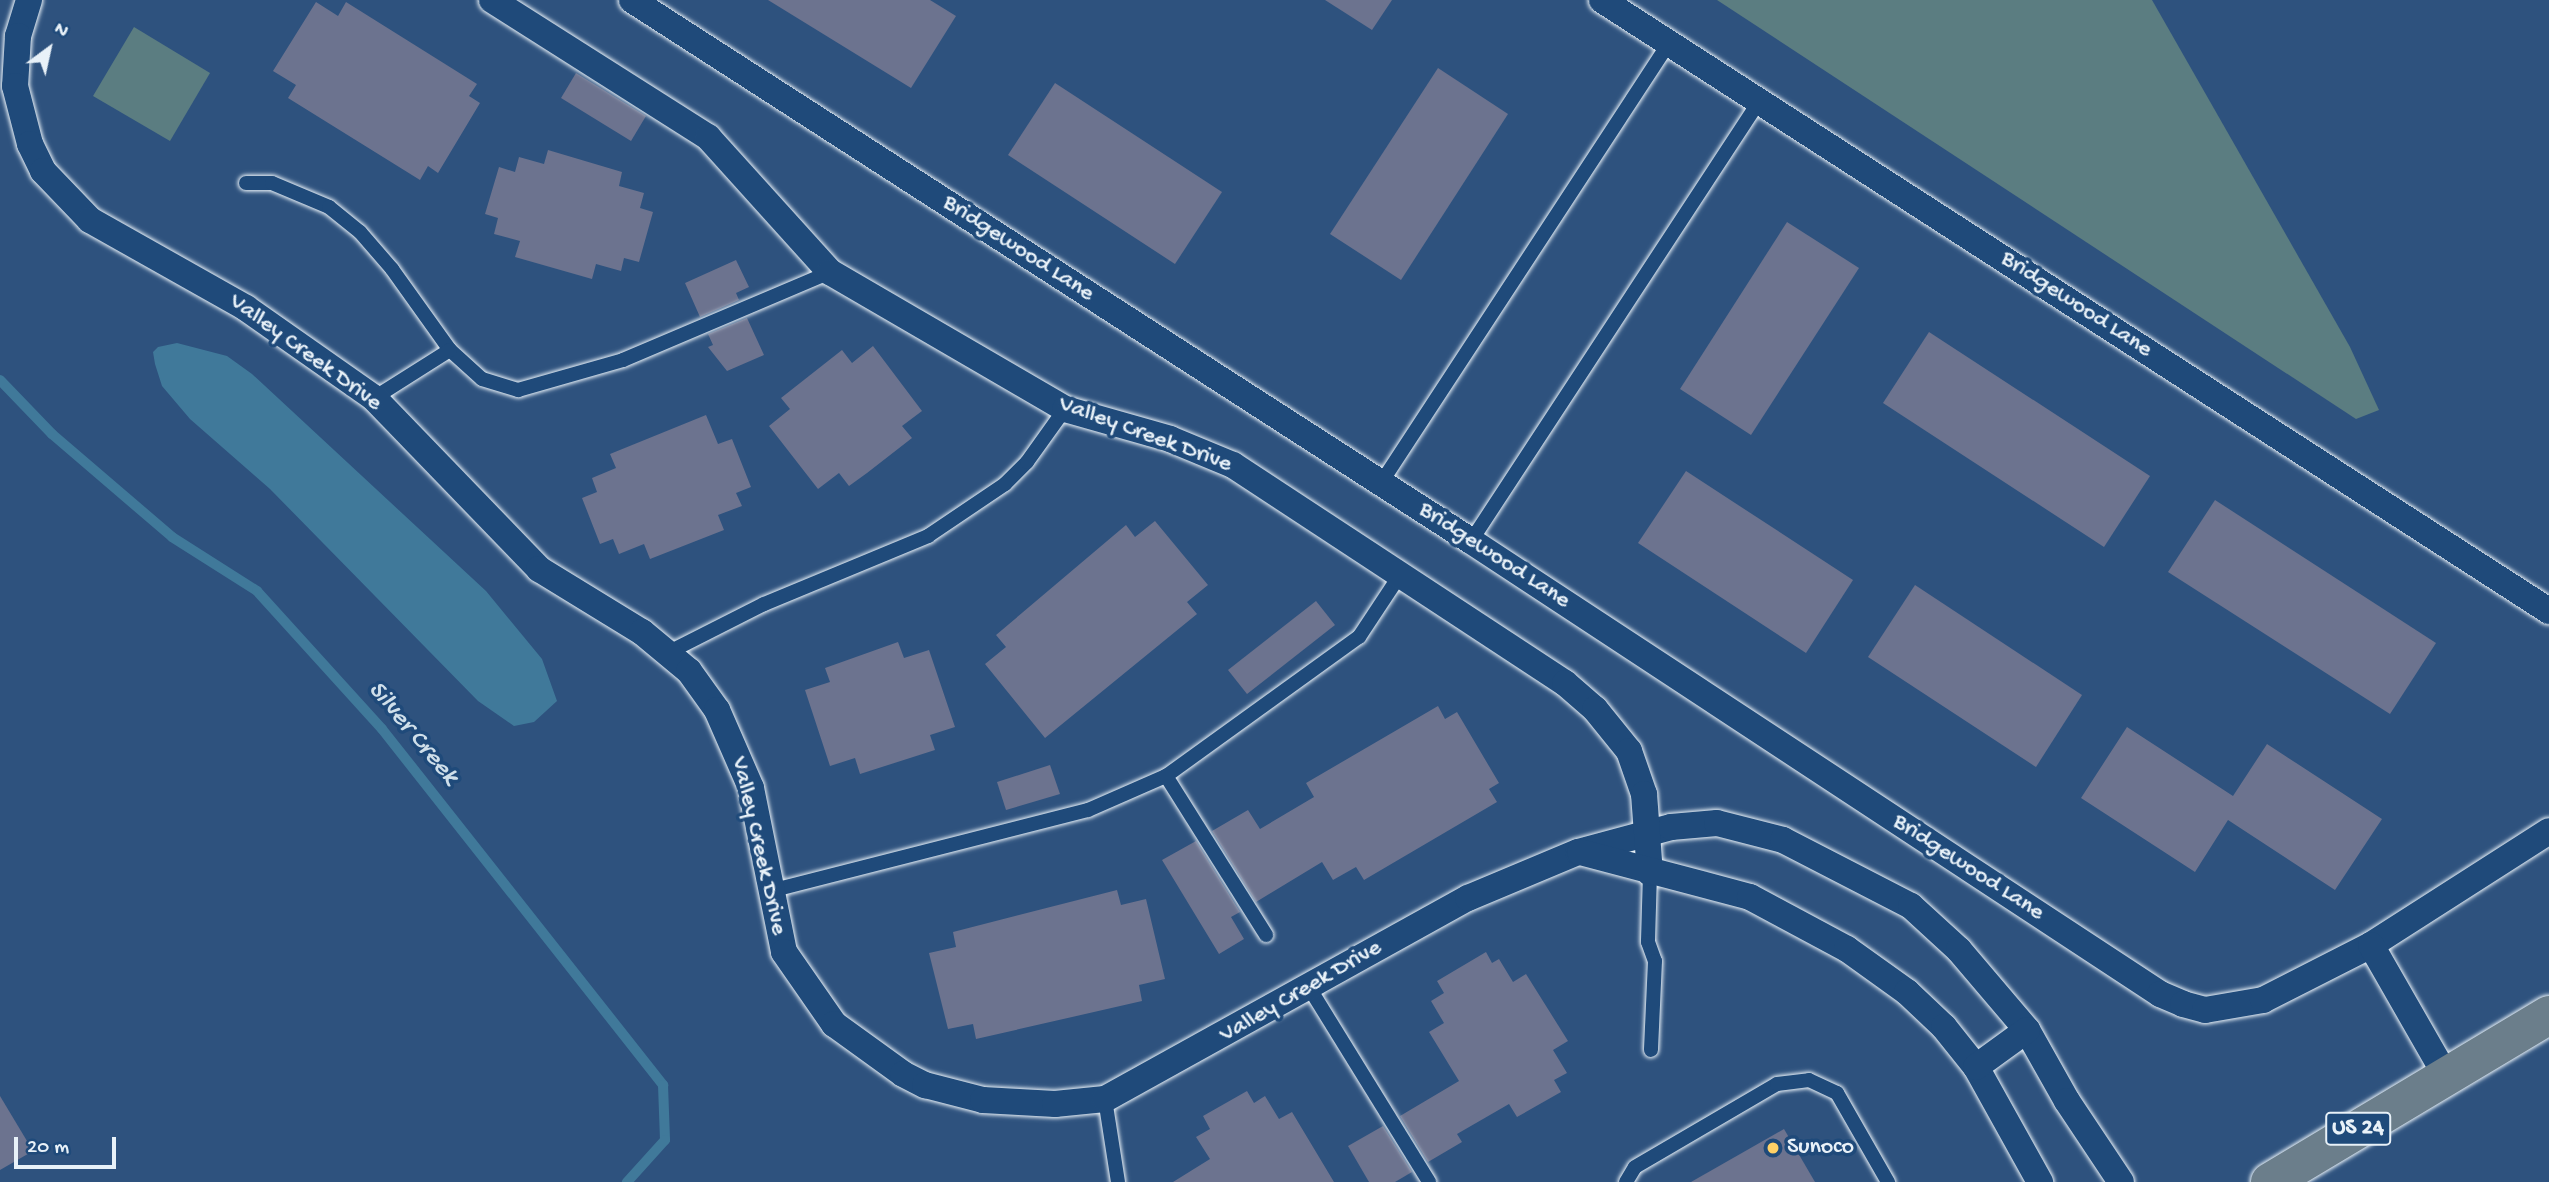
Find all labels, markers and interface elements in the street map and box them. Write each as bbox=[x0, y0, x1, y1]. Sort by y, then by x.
north arrow bbox=[14, 14, 84, 84]
text: N bbox=[49, 18, 72, 44]
street label: Bridgewood Lane bbox=[937, 189, 1099, 309]
street label: Bridgewood Lane bbox=[1995, 245, 2157, 365]
street label: Valley Creek Drive bbox=[223, 288, 387, 418]
street label: Valley Creek Drive bbox=[1055, 390, 1235, 480]
street label: Bridgewood Lane bbox=[1413, 496, 1575, 616]
water label: Silver Creek bbox=[360, 676, 464, 792]
street label: Valley Creek Drive bbox=[723, 754, 793, 938]
street label: Bridgewood Lane bbox=[1887, 808, 2049, 928]
street label: Valley Creek Drive bbox=[1215, 934, 1387, 1050]
road number: US 24 bbox=[2325, 1110, 2391, 1148]
scale bar bbox=[18, 1122, 119, 1166]
place label: Sunoco bbox=[1787, 1134, 1854, 1162]
text: 20 m bbox=[27, 1136, 69, 1161]
marker: Sunoco bbox=[1765, 1140, 1781, 1156]

